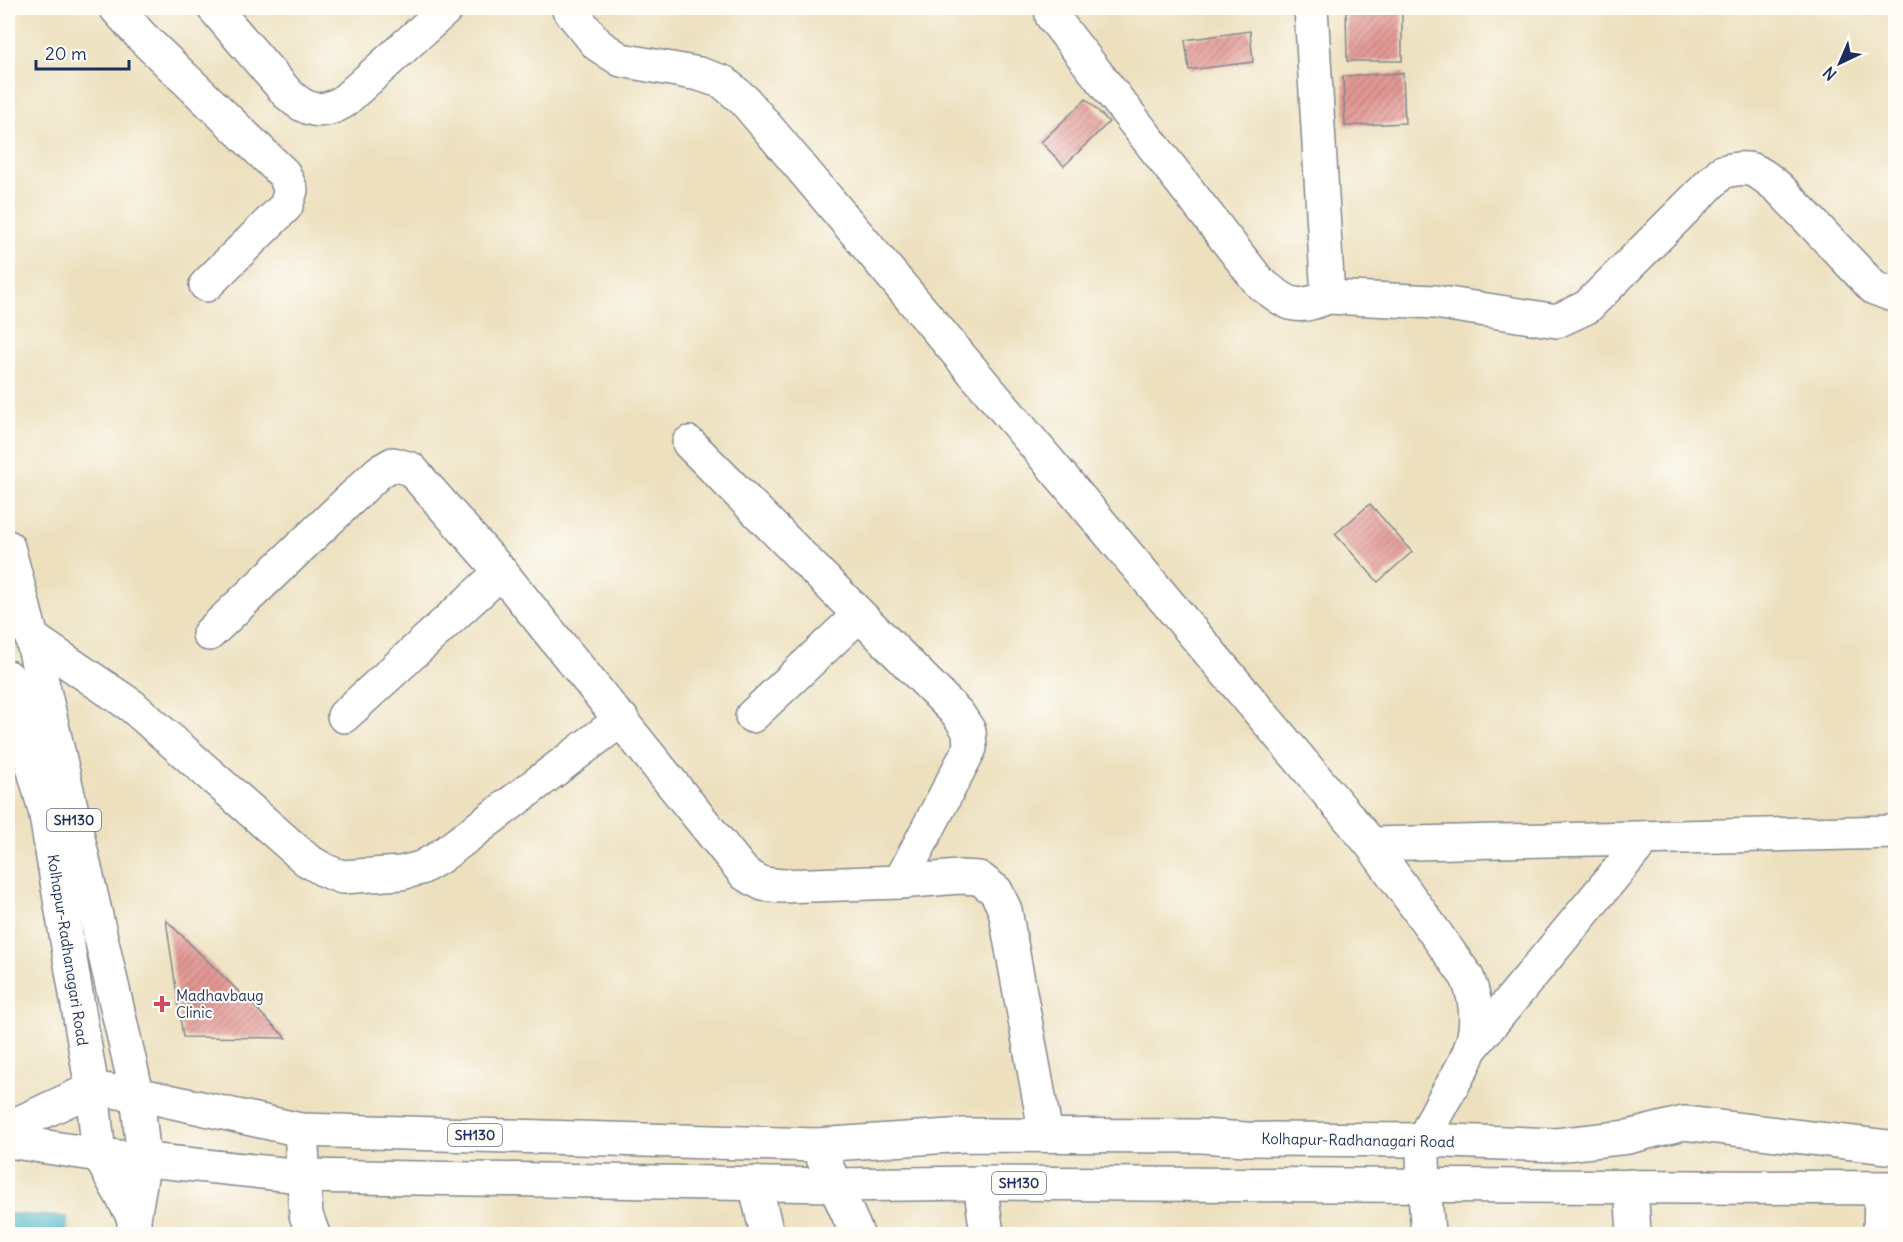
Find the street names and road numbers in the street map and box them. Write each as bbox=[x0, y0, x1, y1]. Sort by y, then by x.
road number: SH130 bbox=[47, 809, 101, 831]
street label: Kolhapur-Radhanagari Road bbox=[43, 853, 93, 1047]
road number: SH130 bbox=[448, 1124, 502, 1146]
street label: Kolhapur-Radhanagari Road bbox=[1261, 1129, 1455, 1151]
road number: SH130 bbox=[992, 1172, 1046, 1194]

